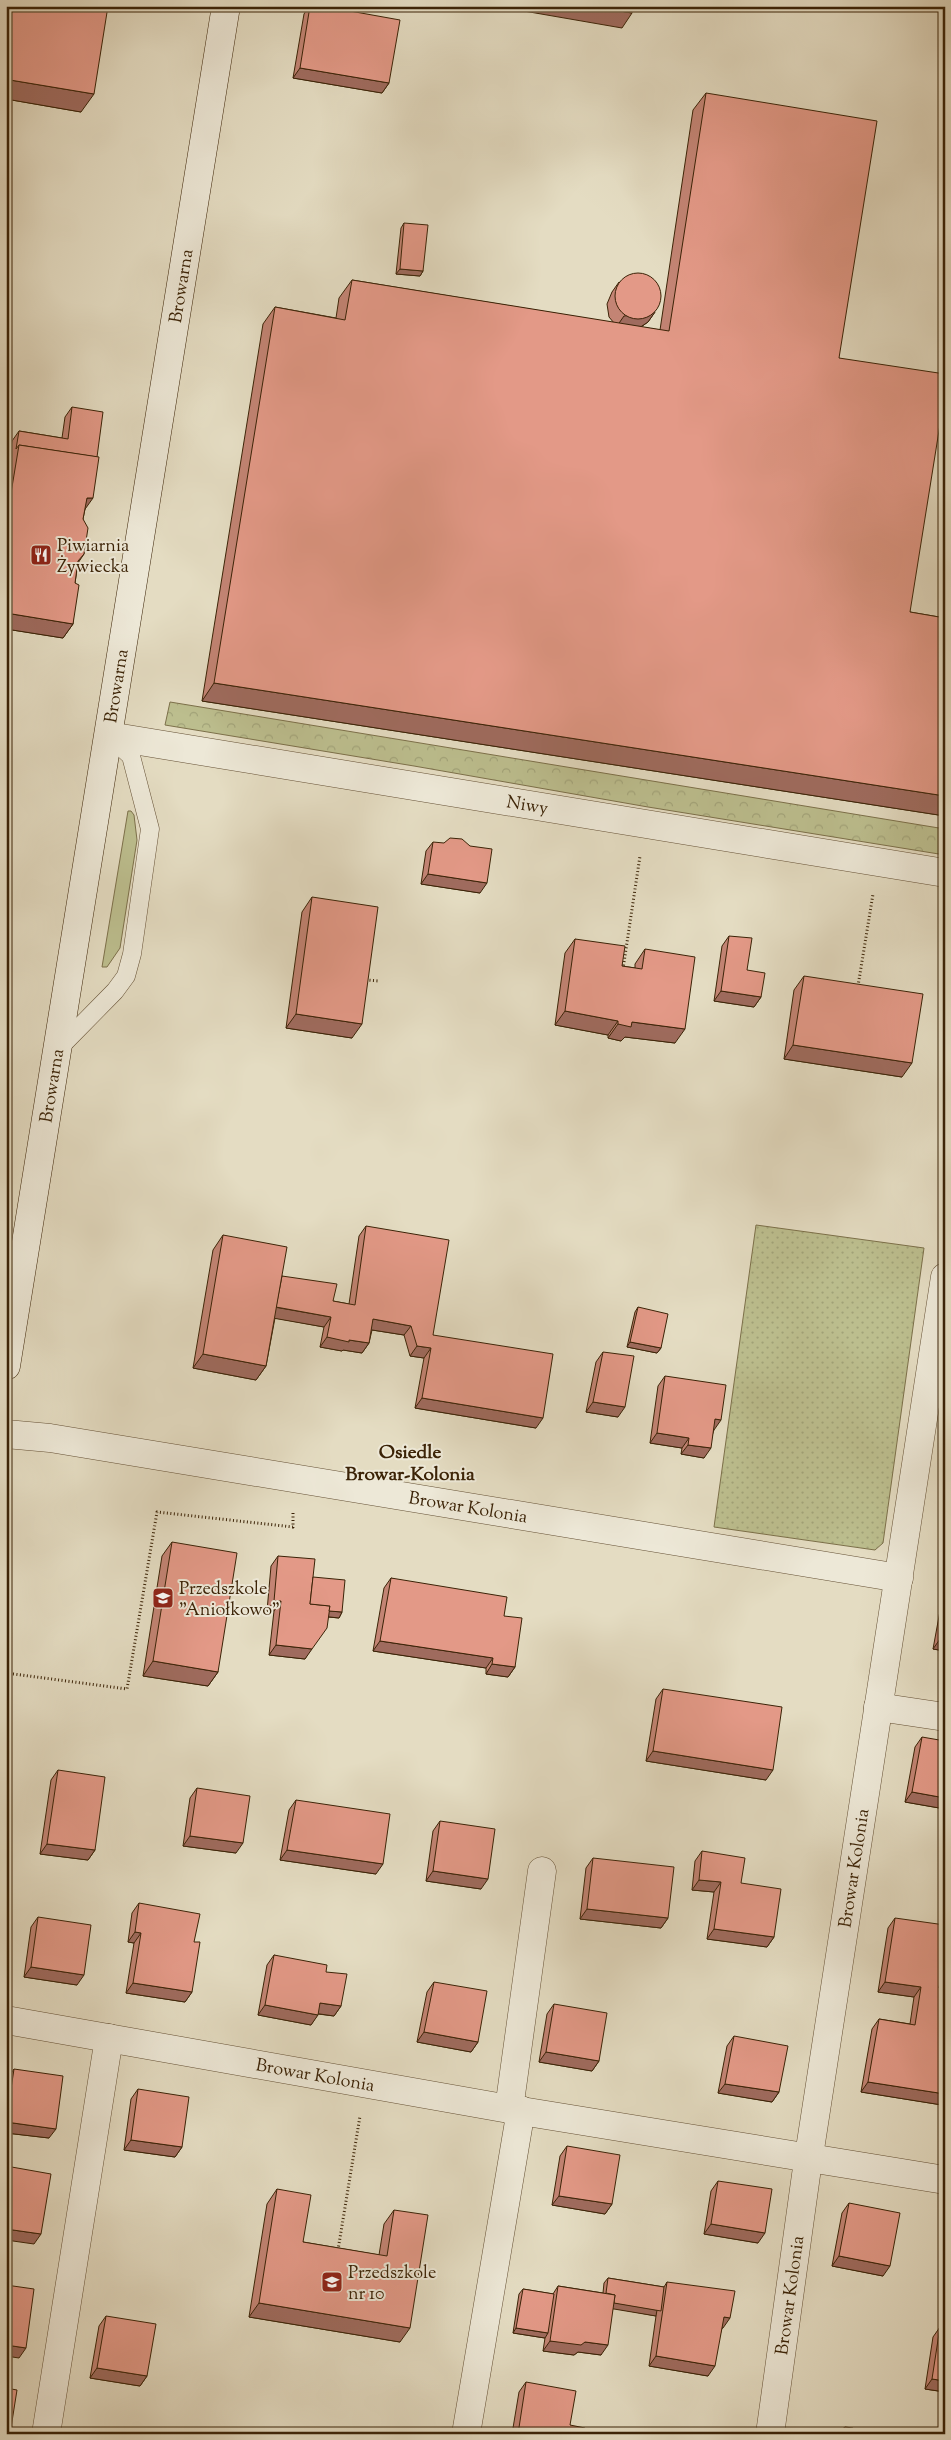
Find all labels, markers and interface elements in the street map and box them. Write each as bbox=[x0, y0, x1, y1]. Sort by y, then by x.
street label: Browarna bbox=[164, 247, 201, 325]
place label: Piwiarnia Żywiecka bbox=[57, 534, 129, 581]
restaurant icon: Piwiarnia Żywiecka bbox=[29, 543, 53, 567]
street label: Browarna bbox=[99, 647, 137, 725]
street label: Niwy bbox=[504, 790, 550, 823]
street label: Browarna bbox=[35, 1047, 72, 1125]
district label: Osiedle Browar-Kolonia bbox=[345, 1440, 475, 1489]
street label: Browar Kolonia bbox=[406, 1486, 529, 1532]
place label: Przedszkole "Aniołkowo" bbox=[179, 1577, 280, 1624]
school or university icon: Przedszkole "Aniołkowo" bbox=[151, 1586, 175, 1610]
street label: Browar Kolonia bbox=[833, 1807, 878, 1930]
street label: Browar Kolonia bbox=[253, 2053, 376, 2100]
street label: Browar Kolonia bbox=[770, 2234, 812, 2357]
place label: Przedszkole nr 10 bbox=[348, 2261, 436, 2308]
school or university icon: Przedszkole nr 10 bbox=[320, 2270, 344, 2294]

